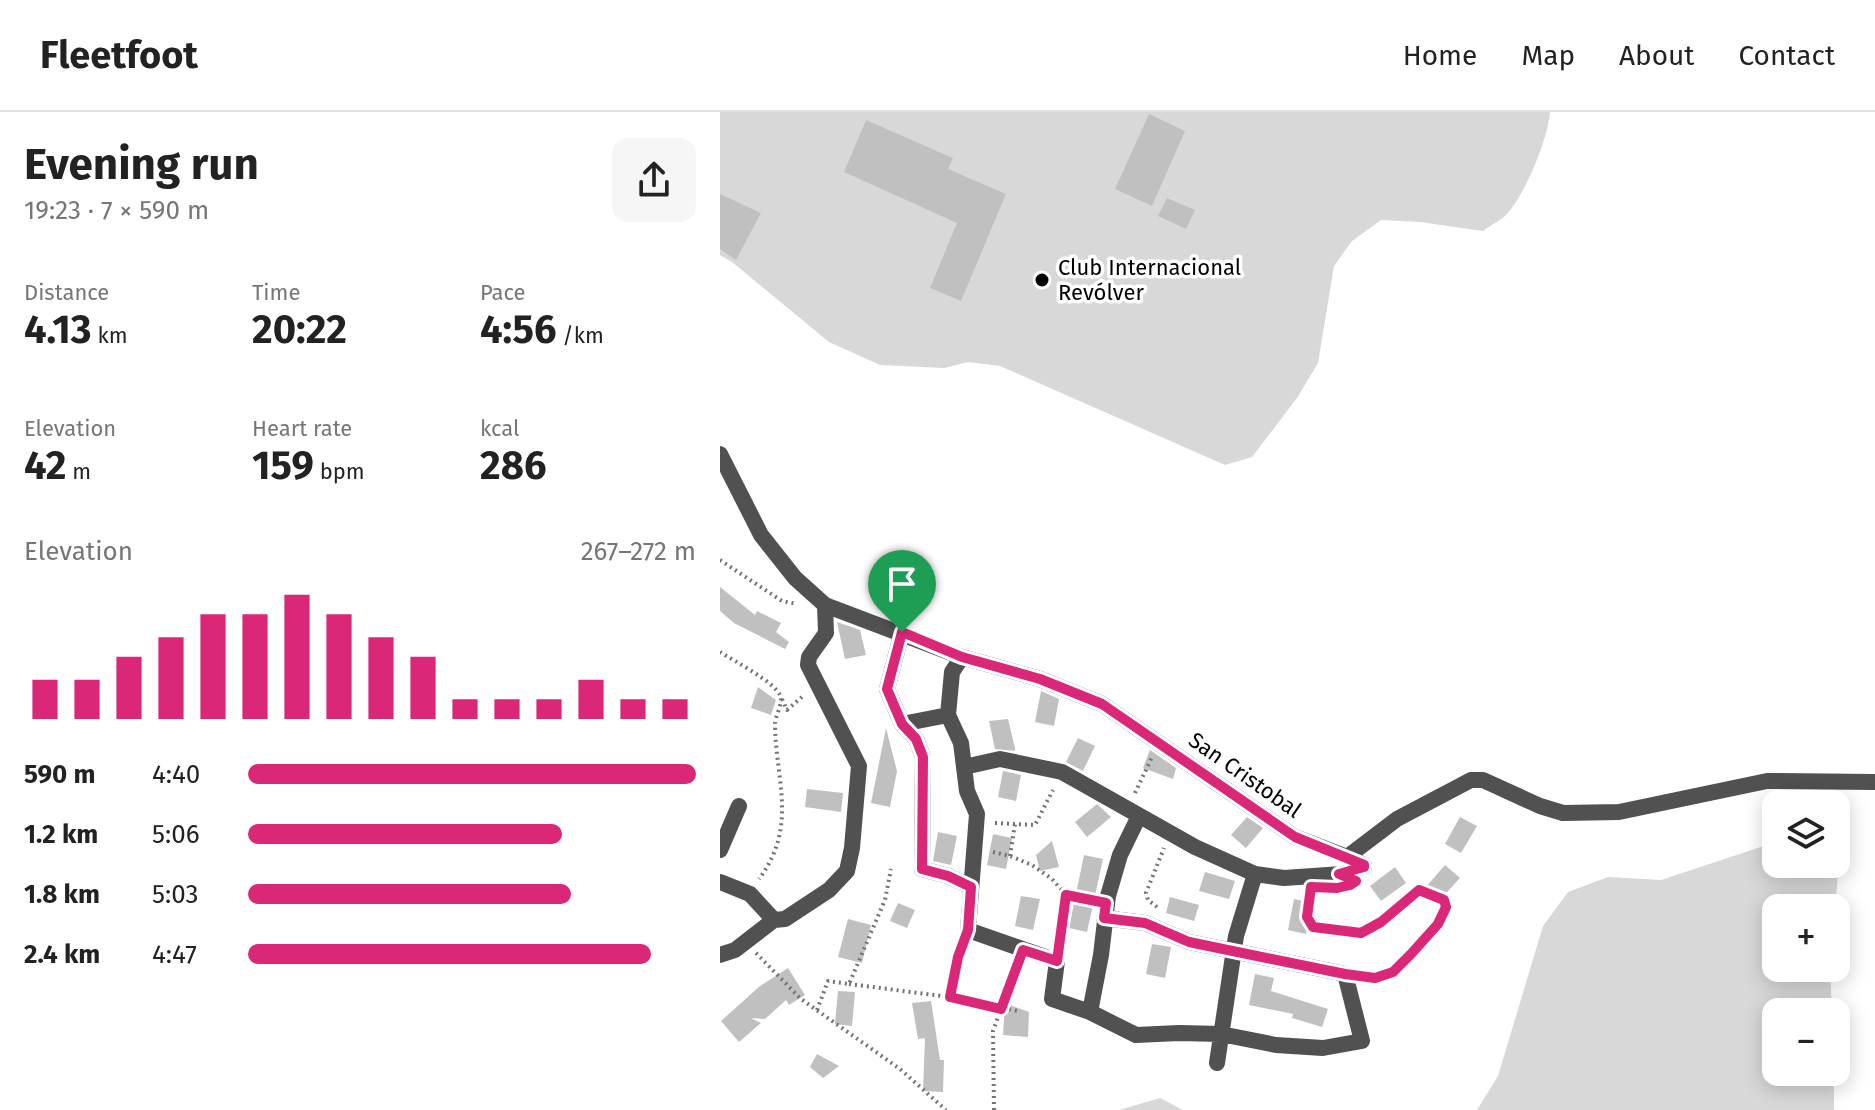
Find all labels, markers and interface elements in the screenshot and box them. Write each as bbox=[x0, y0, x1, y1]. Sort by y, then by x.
text: Fleetfoot bbox=[40, 32, 198, 78]
text: Home bbox=[1403, 39, 1477, 72]
text: Map bbox=[1521, 39, 1575, 72]
text: About bbox=[1619, 39, 1694, 72]
text: Contact bbox=[1738, 39, 1835, 72]
text: Evening run bbox=[24, 138, 259, 191]
button: share bbox=[612, 138, 696, 222]
text: 19:23 · 7 × 590 m bbox=[24, 195, 209, 226]
place label: Club Internacional Revólver bbox=[1058, 254, 1241, 306]
marker: Club Internacional Revólver bbox=[1033, 271, 1051, 289]
text: Distance bbox=[24, 279, 109, 306]
text: Time bbox=[252, 279, 300, 306]
text: Pace bbox=[480, 279, 526, 306]
text: 4.13 bbox=[24, 306, 92, 354]
text: 20:22 bbox=[252, 306, 347, 354]
text: 4:56 bbox=[480, 306, 557, 354]
text: km bbox=[92, 322, 128, 349]
text: /km bbox=[557, 322, 604, 349]
text: Elevation bbox=[24, 415, 116, 442]
text: Heart rate bbox=[252, 415, 352, 442]
text: kcal bbox=[480, 415, 520, 442]
text: 42 bbox=[24, 442, 66, 490]
text: 159 bbox=[252, 442, 314, 490]
text: 286 bbox=[480, 442, 546, 490]
text: m bbox=[66, 458, 91, 485]
text: bpm bbox=[314, 458, 365, 485]
text: Elevation bbox=[24, 536, 133, 567]
text: 267–272 m bbox=[581, 536, 696, 567]
pin bbox=[868, 550, 936, 632]
icon: arrive bbox=[880, 562, 924, 606]
street label: San Cristobal bbox=[1184, 726, 1306, 824]
text: 590 m bbox=[24, 759, 95, 790]
text: 4:40 bbox=[152, 759, 200, 790]
map controls bbox=[1762, 790, 1850, 1086]
button: layers bbox=[1762, 790, 1850, 878]
text: 1.2 km bbox=[24, 819, 98, 850]
text: 5:06 bbox=[152, 819, 200, 850]
text: 1.8 km bbox=[24, 879, 100, 910]
text: 5:03 bbox=[152, 879, 199, 910]
button: + bbox=[1762, 894, 1850, 982]
text: 2.4 km bbox=[24, 939, 100, 970]
text: 4:47 bbox=[152, 939, 197, 970]
button: − bbox=[1762, 998, 1850, 1086]

